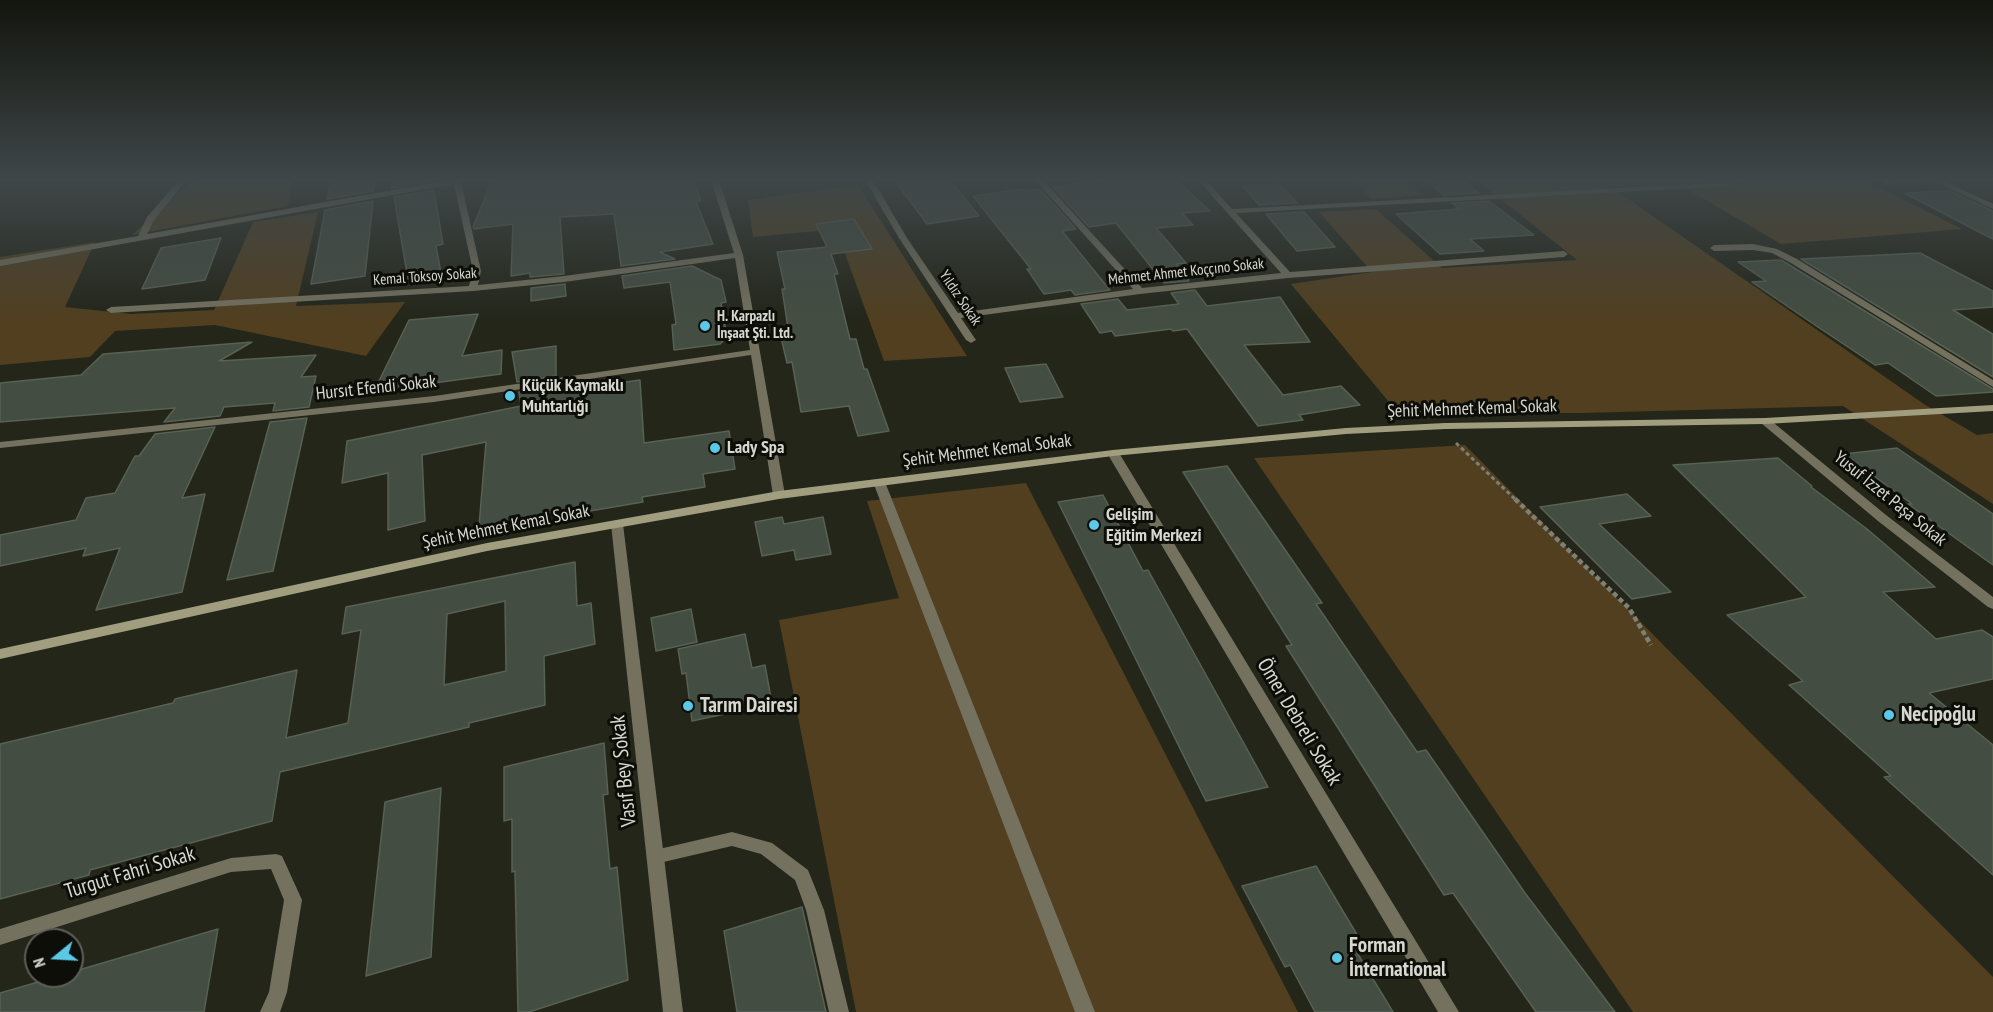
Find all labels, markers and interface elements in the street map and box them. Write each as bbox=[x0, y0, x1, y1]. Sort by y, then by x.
street label: Mehmet Ahmet Koççıno Sokak bbox=[1107, 255, 1265, 289]
street label: Kemal Toksoy Sokak bbox=[373, 264, 477, 290]
street label: Yıldız Sokak bbox=[935, 267, 985, 329]
place label: H. Karpazlı İnşaat Şti. Ltd. bbox=[717, 308, 793, 343]
marker: H. Karpazlı İnşaat Şti. Ltd. bbox=[698, 319, 712, 333]
street label: Hursıt Efendi Sokak bbox=[315, 371, 437, 405]
place label: Küçük Kaymaklı Muhtarlığı bbox=[522, 375, 624, 418]
marker: Küçük Kaymaklı Muhtarlığı bbox=[503, 389, 517, 403]
street label: Şehit Mehmet Kemal Sokak bbox=[1387, 395, 1557, 423]
street label: Şehit Mehmet Kemal Sokak bbox=[901, 430, 1073, 472]
place label: Lady Spa bbox=[727, 437, 784, 459]
marker: Lady Spa bbox=[708, 441, 722, 455]
street label: Yusuf İzzet Paşa Sokak bbox=[1829, 447, 1951, 551]
street label: Şehit Mehmet Kemal Sokak bbox=[421, 500, 591, 554]
place label: Gelişim Eğitim Merkezi bbox=[1106, 504, 1201, 546]
marker: Gelişim Eğitim Merkezi bbox=[1087, 518, 1101, 532]
street label: Ömer Debreli Sokak bbox=[1251, 654, 1347, 790]
place label: Tarım Dairesi bbox=[700, 693, 798, 719]
marker: Tarım Dairesi bbox=[681, 699, 695, 713]
place label: Necipoğlu bbox=[1901, 702, 1976, 728]
marker: Necipoğlu bbox=[1882, 708, 1896, 722]
street label: Vasıf Bey Sokak bbox=[606, 714, 642, 828]
street label: Turgut Fahri Sokak bbox=[62, 841, 198, 905]
north arrow bbox=[24, 928, 84, 988]
place label: Forman İnternational bbox=[1349, 933, 1446, 983]
marker: Forman İnternational bbox=[1330, 951, 1344, 965]
text: N bbox=[28, 956, 50, 970]

